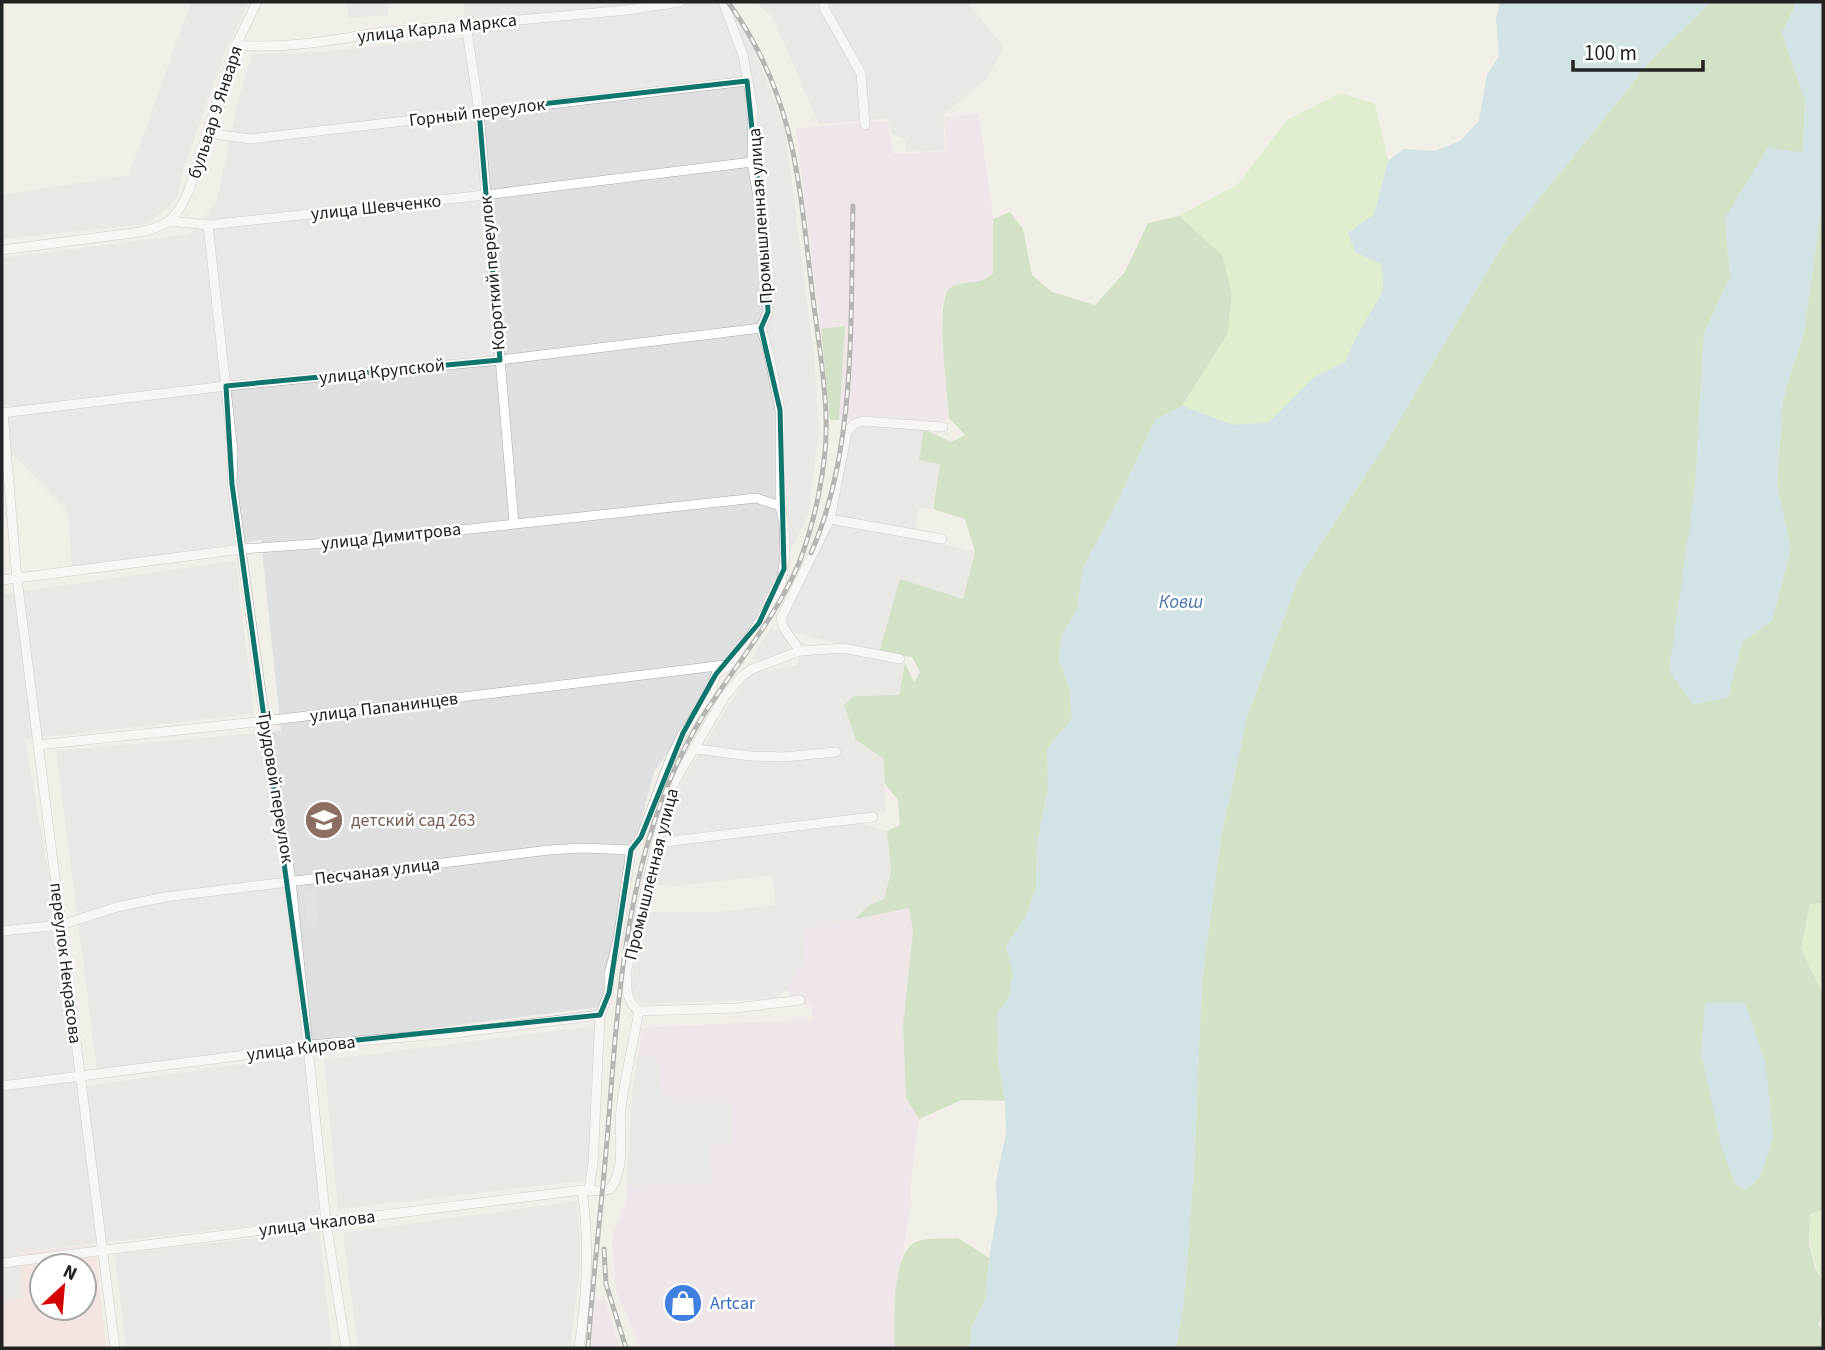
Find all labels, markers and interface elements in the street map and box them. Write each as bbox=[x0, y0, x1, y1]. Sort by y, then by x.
street label: улица Карла Маркса bbox=[356, 8, 518, 49]
scale bar bbox=[1573, 28, 1702, 72]
text: 100 m bbox=[1584, 38, 1637, 68]
street label: бульвар 9 Января bbox=[182, 42, 249, 182]
street label: Горный переулок bbox=[407, 92, 547, 133]
street label: Промышленная улица bbox=[742, 127, 779, 305]
street label: улица Шевченко bbox=[310, 188, 443, 227]
street label: Короткий переулок bbox=[473, 195, 512, 351]
street label: улица Крупской bbox=[318, 352, 446, 391]
street label: улица Димитрова bbox=[320, 517, 462, 556]
water label: Ковш bbox=[1159, 589, 1203, 616]
street label: улица Папанинцев bbox=[309, 686, 460, 729]
street label: Трудовой переулок bbox=[251, 709, 300, 865]
street label: Промышленная улица bbox=[618, 786, 685, 963]
school or university icon: детский сад 263 bbox=[303, 799, 345, 841]
place label: детский сад 263 bbox=[351, 808, 476, 833]
street label: Песчаная улица bbox=[313, 851, 441, 892]
street label: переулок Некрасова bbox=[43, 881, 88, 1045]
street label: улица Кирова bbox=[245, 1029, 357, 1068]
street label: улица Чкалова bbox=[258, 1204, 377, 1243]
north arrow bbox=[28, 1252, 98, 1322]
text: N bbox=[58, 1258, 81, 1288]
shop icon: Artcar bbox=[662, 1282, 704, 1324]
place label: Artcar bbox=[710, 1291, 756, 1316]

